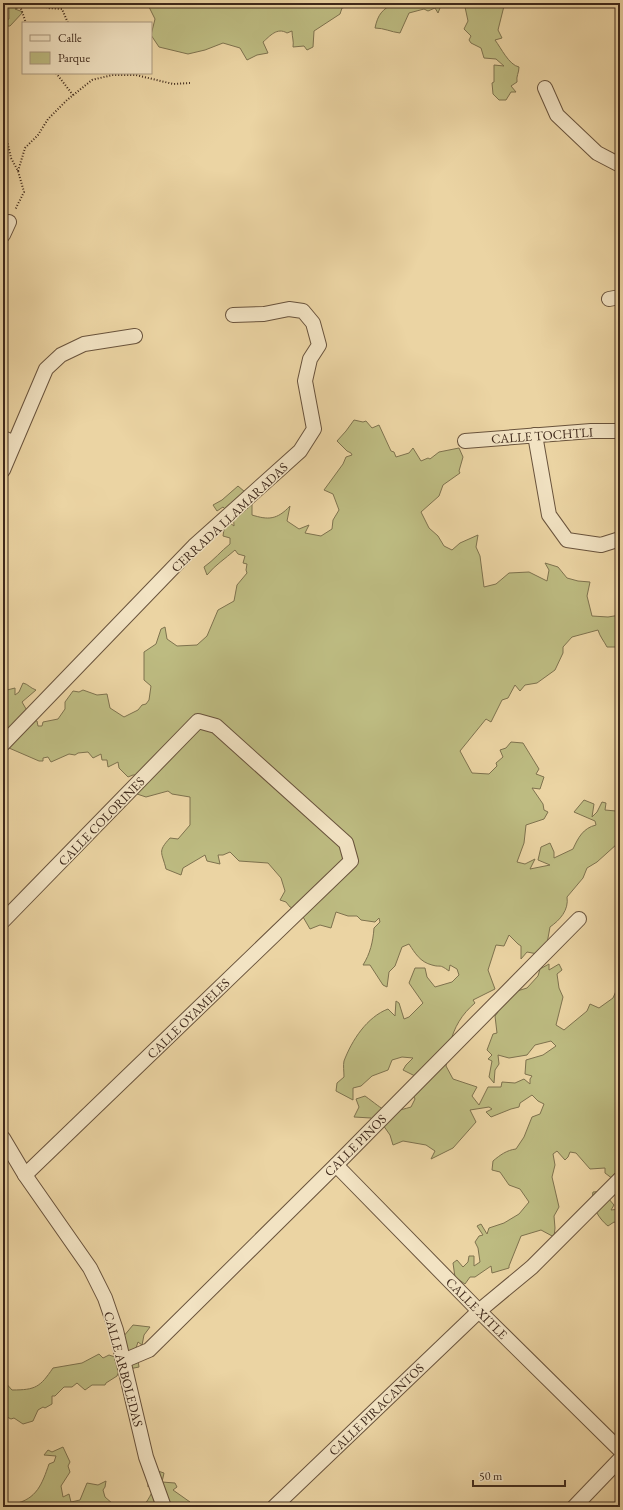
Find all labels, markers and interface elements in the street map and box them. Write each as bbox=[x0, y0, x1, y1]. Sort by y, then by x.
legend bbox=[22, 22, 152, 74]
text: Calle bbox=[58, 30, 82, 46]
text: Parque bbox=[58, 50, 90, 66]
street label: CALLE TOCHTLI bbox=[490, 423, 594, 448]
street label: CERRADA LLAMARADAS bbox=[167, 459, 291, 576]
street label: CALLE COLORINES bbox=[54, 773, 148, 869]
street label: CALLE OYAMELES bbox=[143, 974, 233, 1062]
street label: CALLE PINOS bbox=[321, 1111, 390, 1180]
street label: CALLE XITLE bbox=[442, 1274, 511, 1343]
street label: CALLE ARBOLEDAS bbox=[100, 1310, 147, 1429]
street label: CALLE PIRACANTOS bbox=[325, 1359, 428, 1459]
scale bar bbox=[473, 1462, 565, 1488]
text: 50 m bbox=[479, 1468, 503, 1484]

